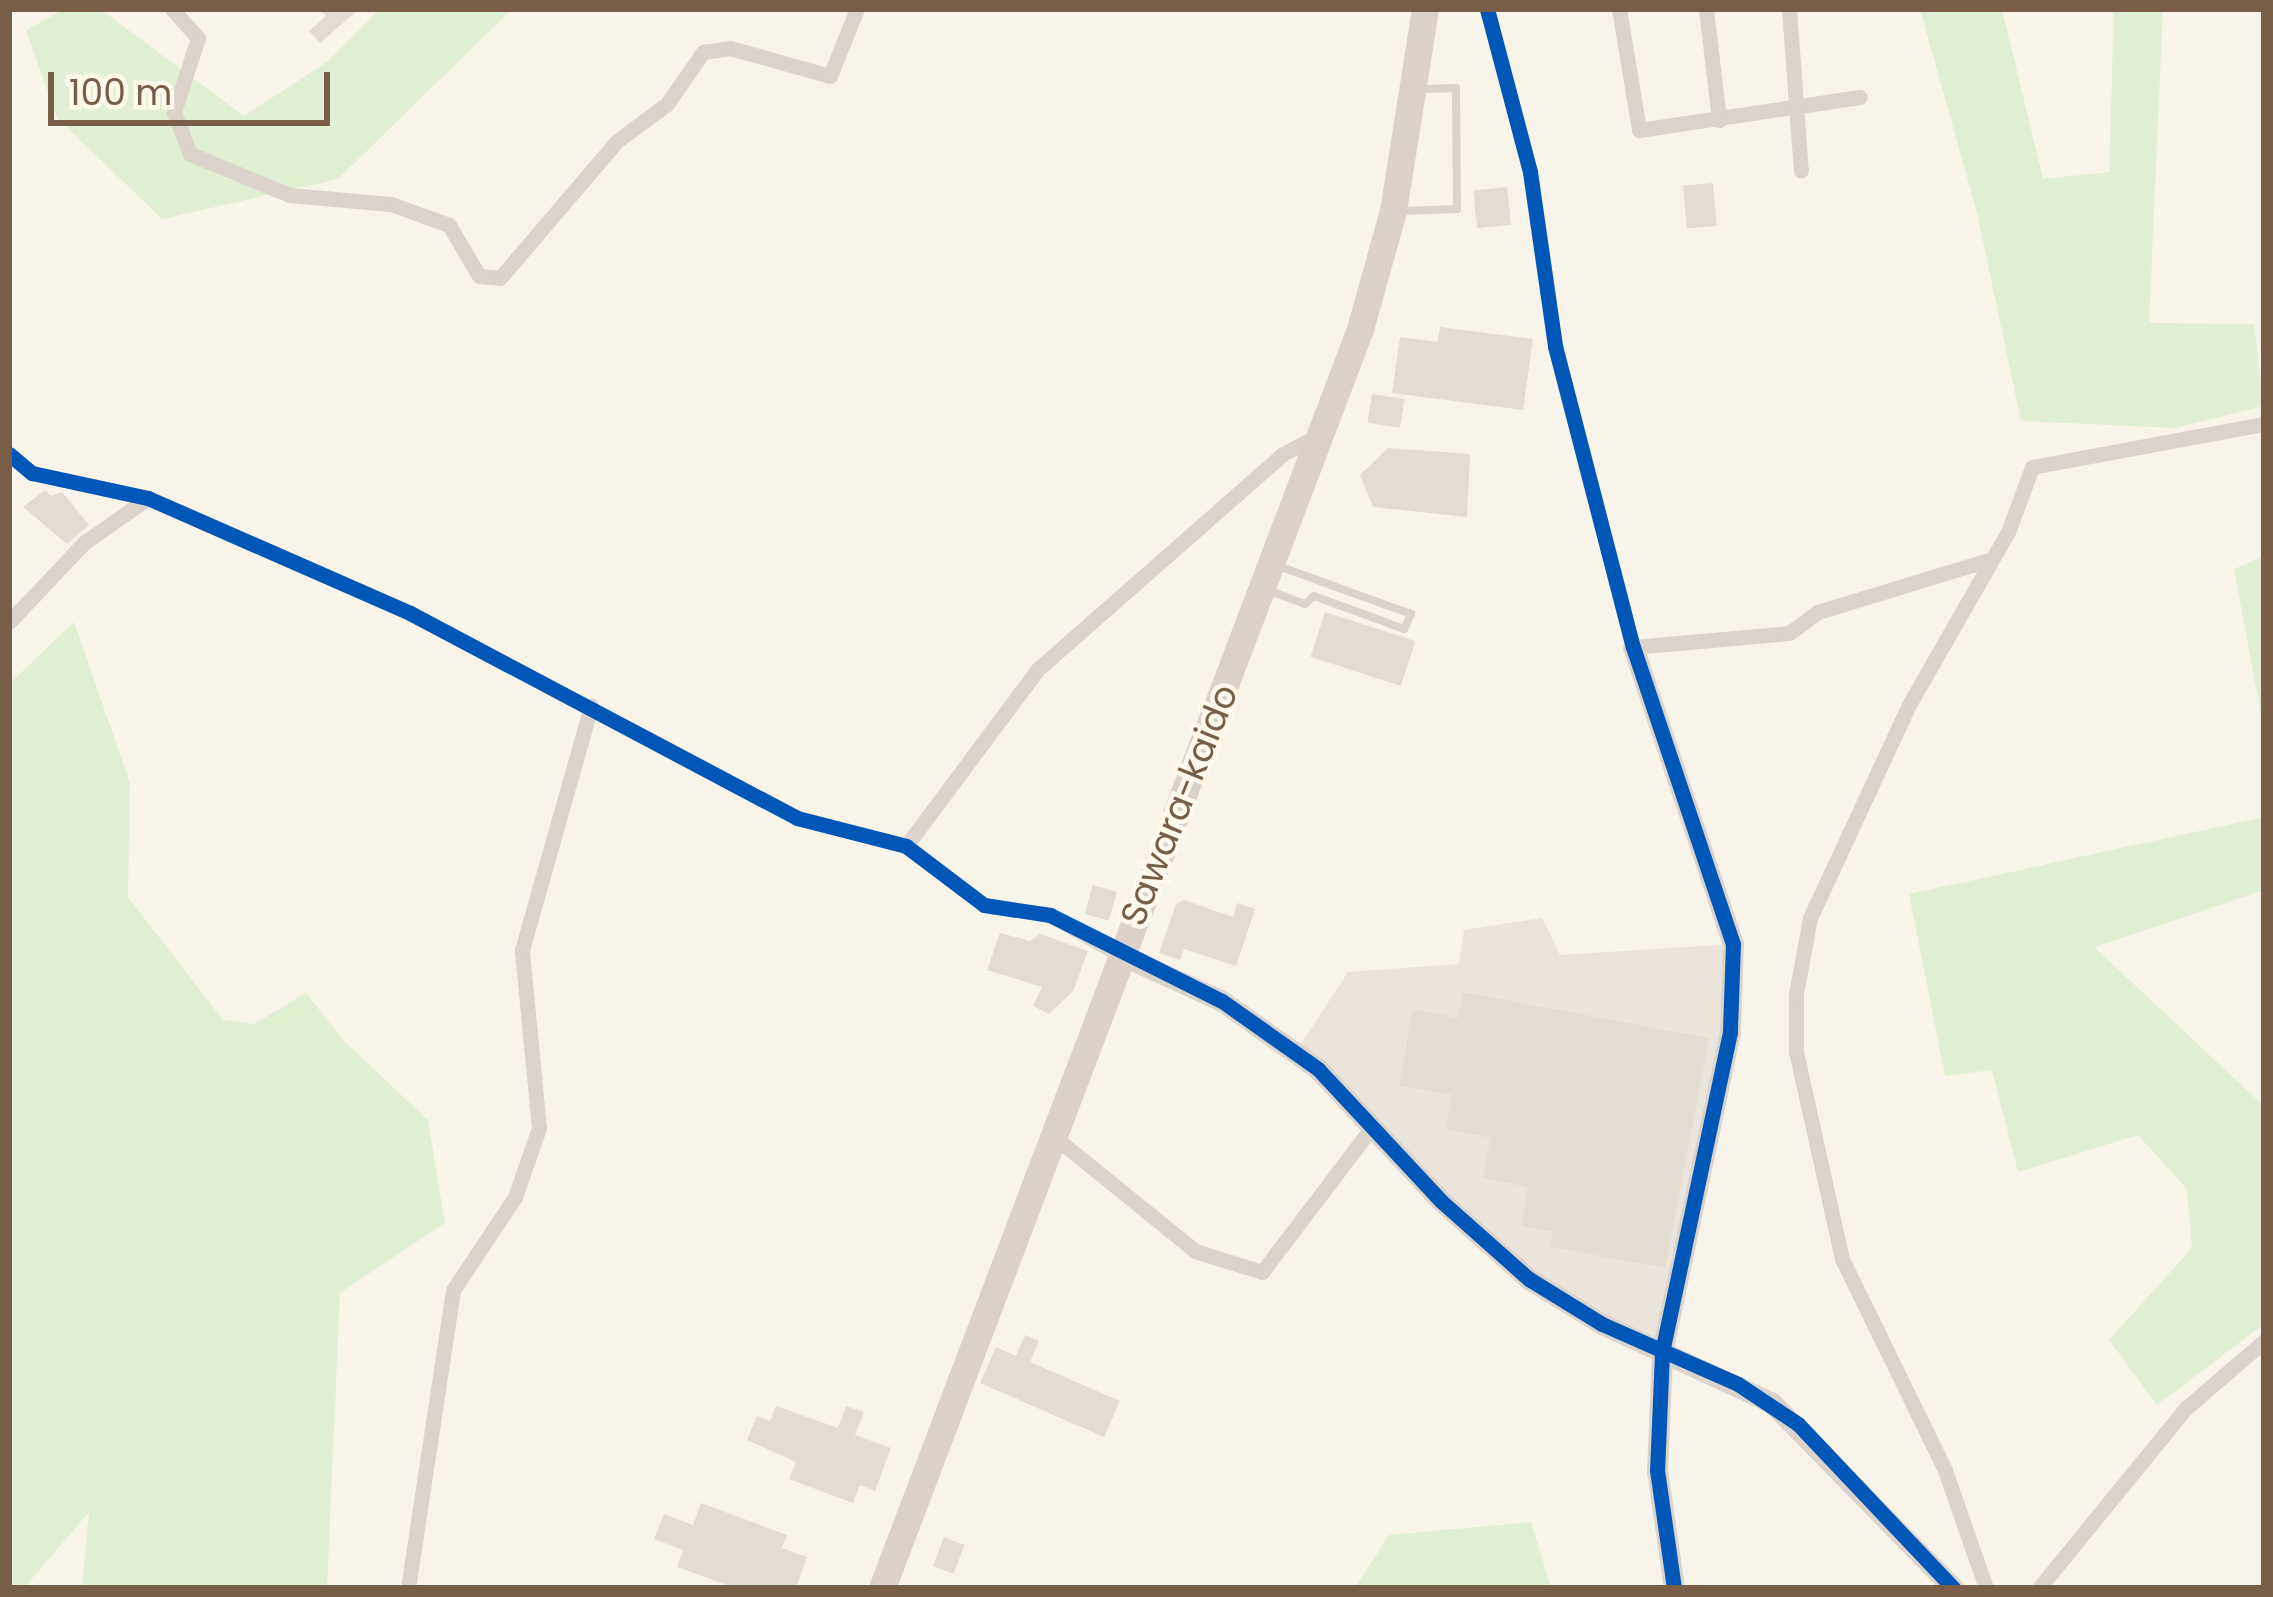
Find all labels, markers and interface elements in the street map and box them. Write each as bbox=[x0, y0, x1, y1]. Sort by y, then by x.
scale bar bbox=[54, 48, 336, 122]
text: 100 m bbox=[69, 67, 172, 118]
street label: Sawara-kaido bbox=[1111, 678, 1247, 932]

